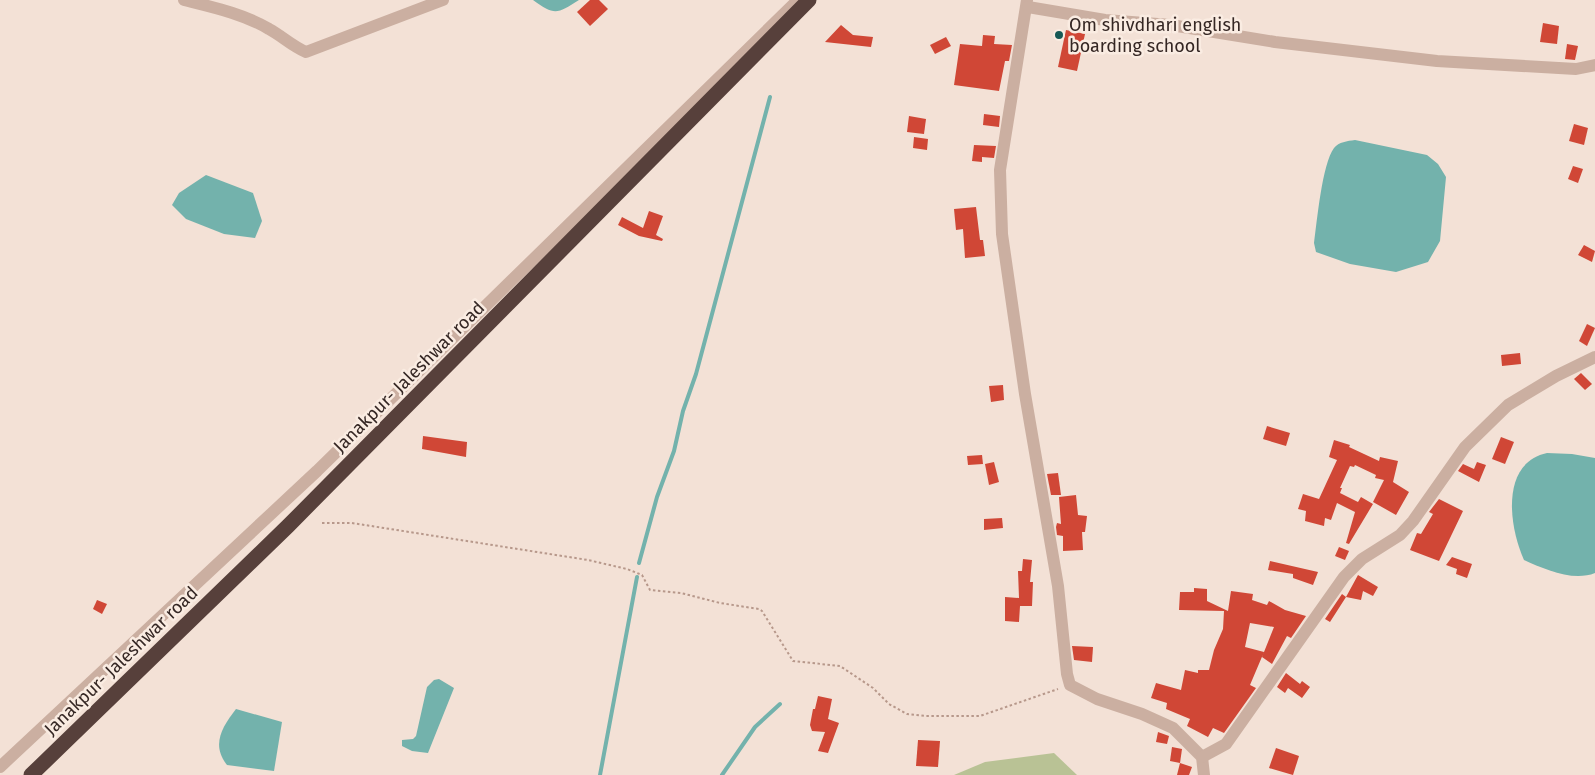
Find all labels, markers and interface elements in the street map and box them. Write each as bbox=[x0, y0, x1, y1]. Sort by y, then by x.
place label: Om shivdhari english boarding school bbox=[1069, 14, 1241, 57]
marker: Om shivdhari english boarding school bbox=[1053, 29, 1065, 41]
street label: Janakpur- Jaleshwar road bbox=[329, 297, 489, 457]
street label: Janakpur- Jaleshwar road bbox=[40, 582, 202, 740]

